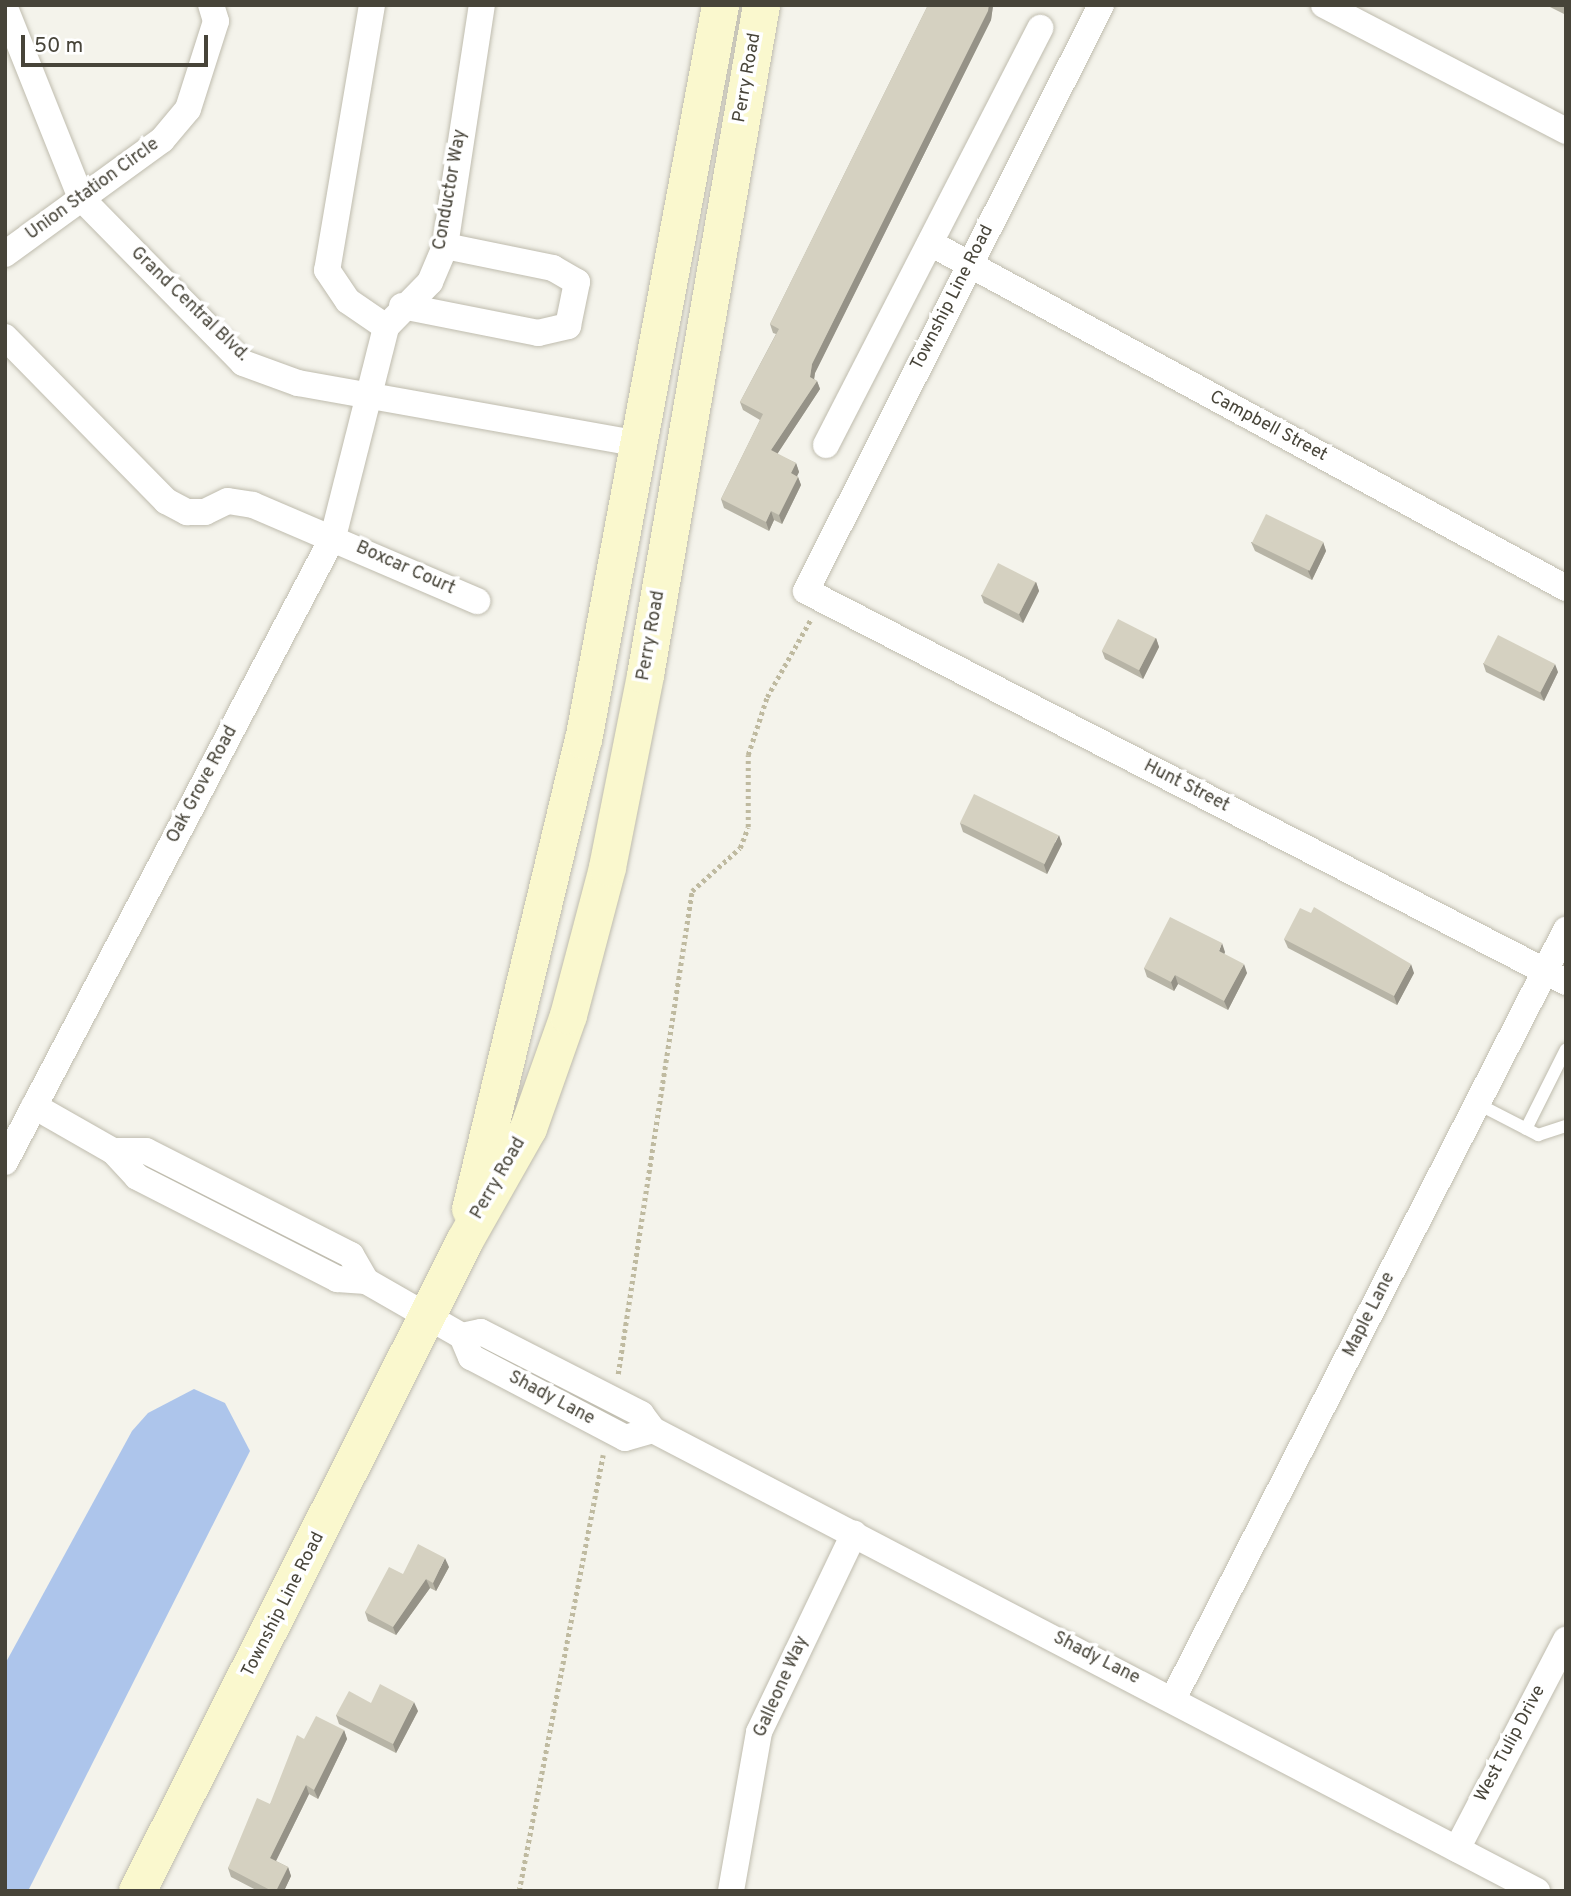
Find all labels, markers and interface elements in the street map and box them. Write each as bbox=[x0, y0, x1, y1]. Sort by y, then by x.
scale bar bbox=[24, 21, 212, 65]
street label: Perry Road bbox=[729, 31, 767, 125]
text: 50 m bbox=[34, 33, 83, 60]
street label: Conductor Way bbox=[430, 128, 472, 252]
street label: Union Station Circle bbox=[22, 134, 164, 246]
street label: Township Line Road bbox=[907, 222, 999, 374]
street label: Grand Central Blvd. bbox=[125, 243, 253, 367]
street label: Campbell Street bbox=[1205, 387, 1331, 467]
street label: Boxcar Court bbox=[352, 538, 458, 600]
street label: Perry Road bbox=[633, 589, 671, 683]
street label: Oak Grove Road bbox=[163, 723, 243, 847]
street label: Hunt Street bbox=[1140, 756, 1232, 818]
street label: Perry Road bbox=[467, 1134, 531, 1224]
street label: Maple Lane bbox=[1339, 1269, 1401, 1361]
street label: Shady Lane bbox=[504, 1367, 598, 1431]
street label: Township Line Road bbox=[238, 1529, 330, 1681]
street label: Shady Lane bbox=[1049, 1628, 1143, 1690]
street label: Galleone Way bbox=[750, 1633, 814, 1741]
street label: West Tulip Drive bbox=[1471, 1682, 1551, 1806]

